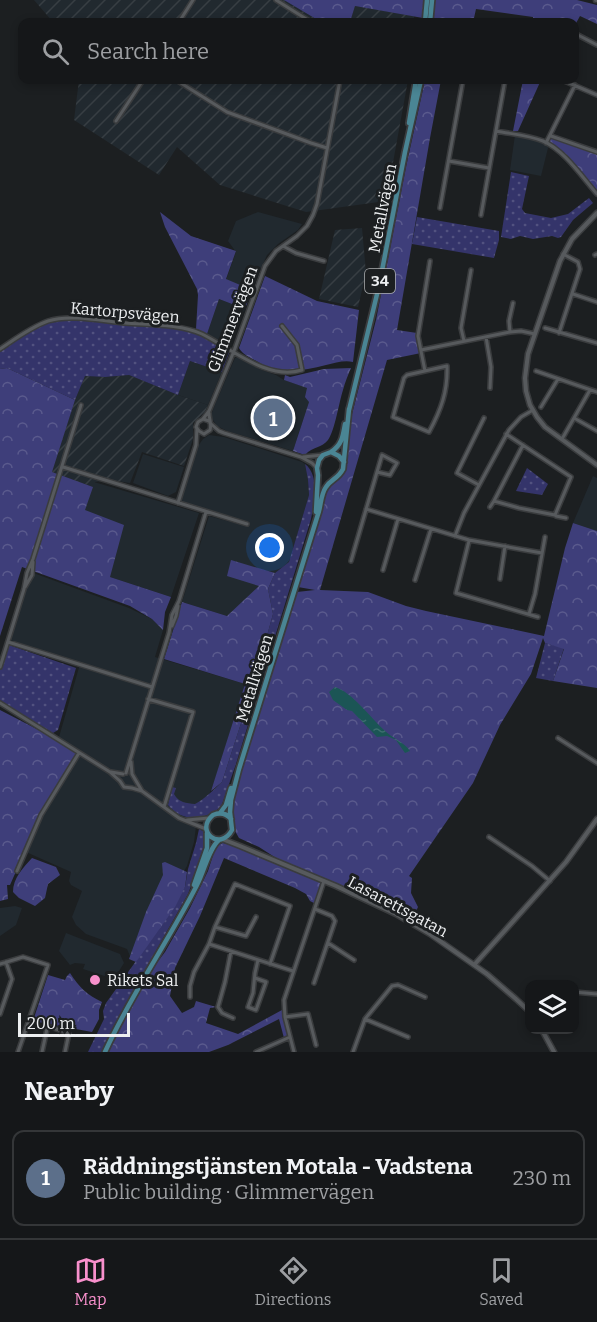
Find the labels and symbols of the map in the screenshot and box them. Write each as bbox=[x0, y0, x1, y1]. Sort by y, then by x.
street label: Metallvägen bbox=[365, 162, 400, 254]
street label: Glimmervägen bbox=[204, 264, 261, 375]
road number: 34 bbox=[365, 269, 395, 293]
street label: Kartorpsvägen bbox=[70, 298, 180, 327]
pin: 1 bbox=[254, 396, 292, 440]
your location bbox=[255, 533, 284, 562]
street label: Metallvägen bbox=[232, 632, 277, 724]
street label: Lasarettsgatan bbox=[345, 872, 451, 941]
place label: Rikets Sal bbox=[107, 971, 179, 990]
marker: Rikets Sal bbox=[88, 973, 102, 987]
scale bar bbox=[18, 1010, 130, 1038]

